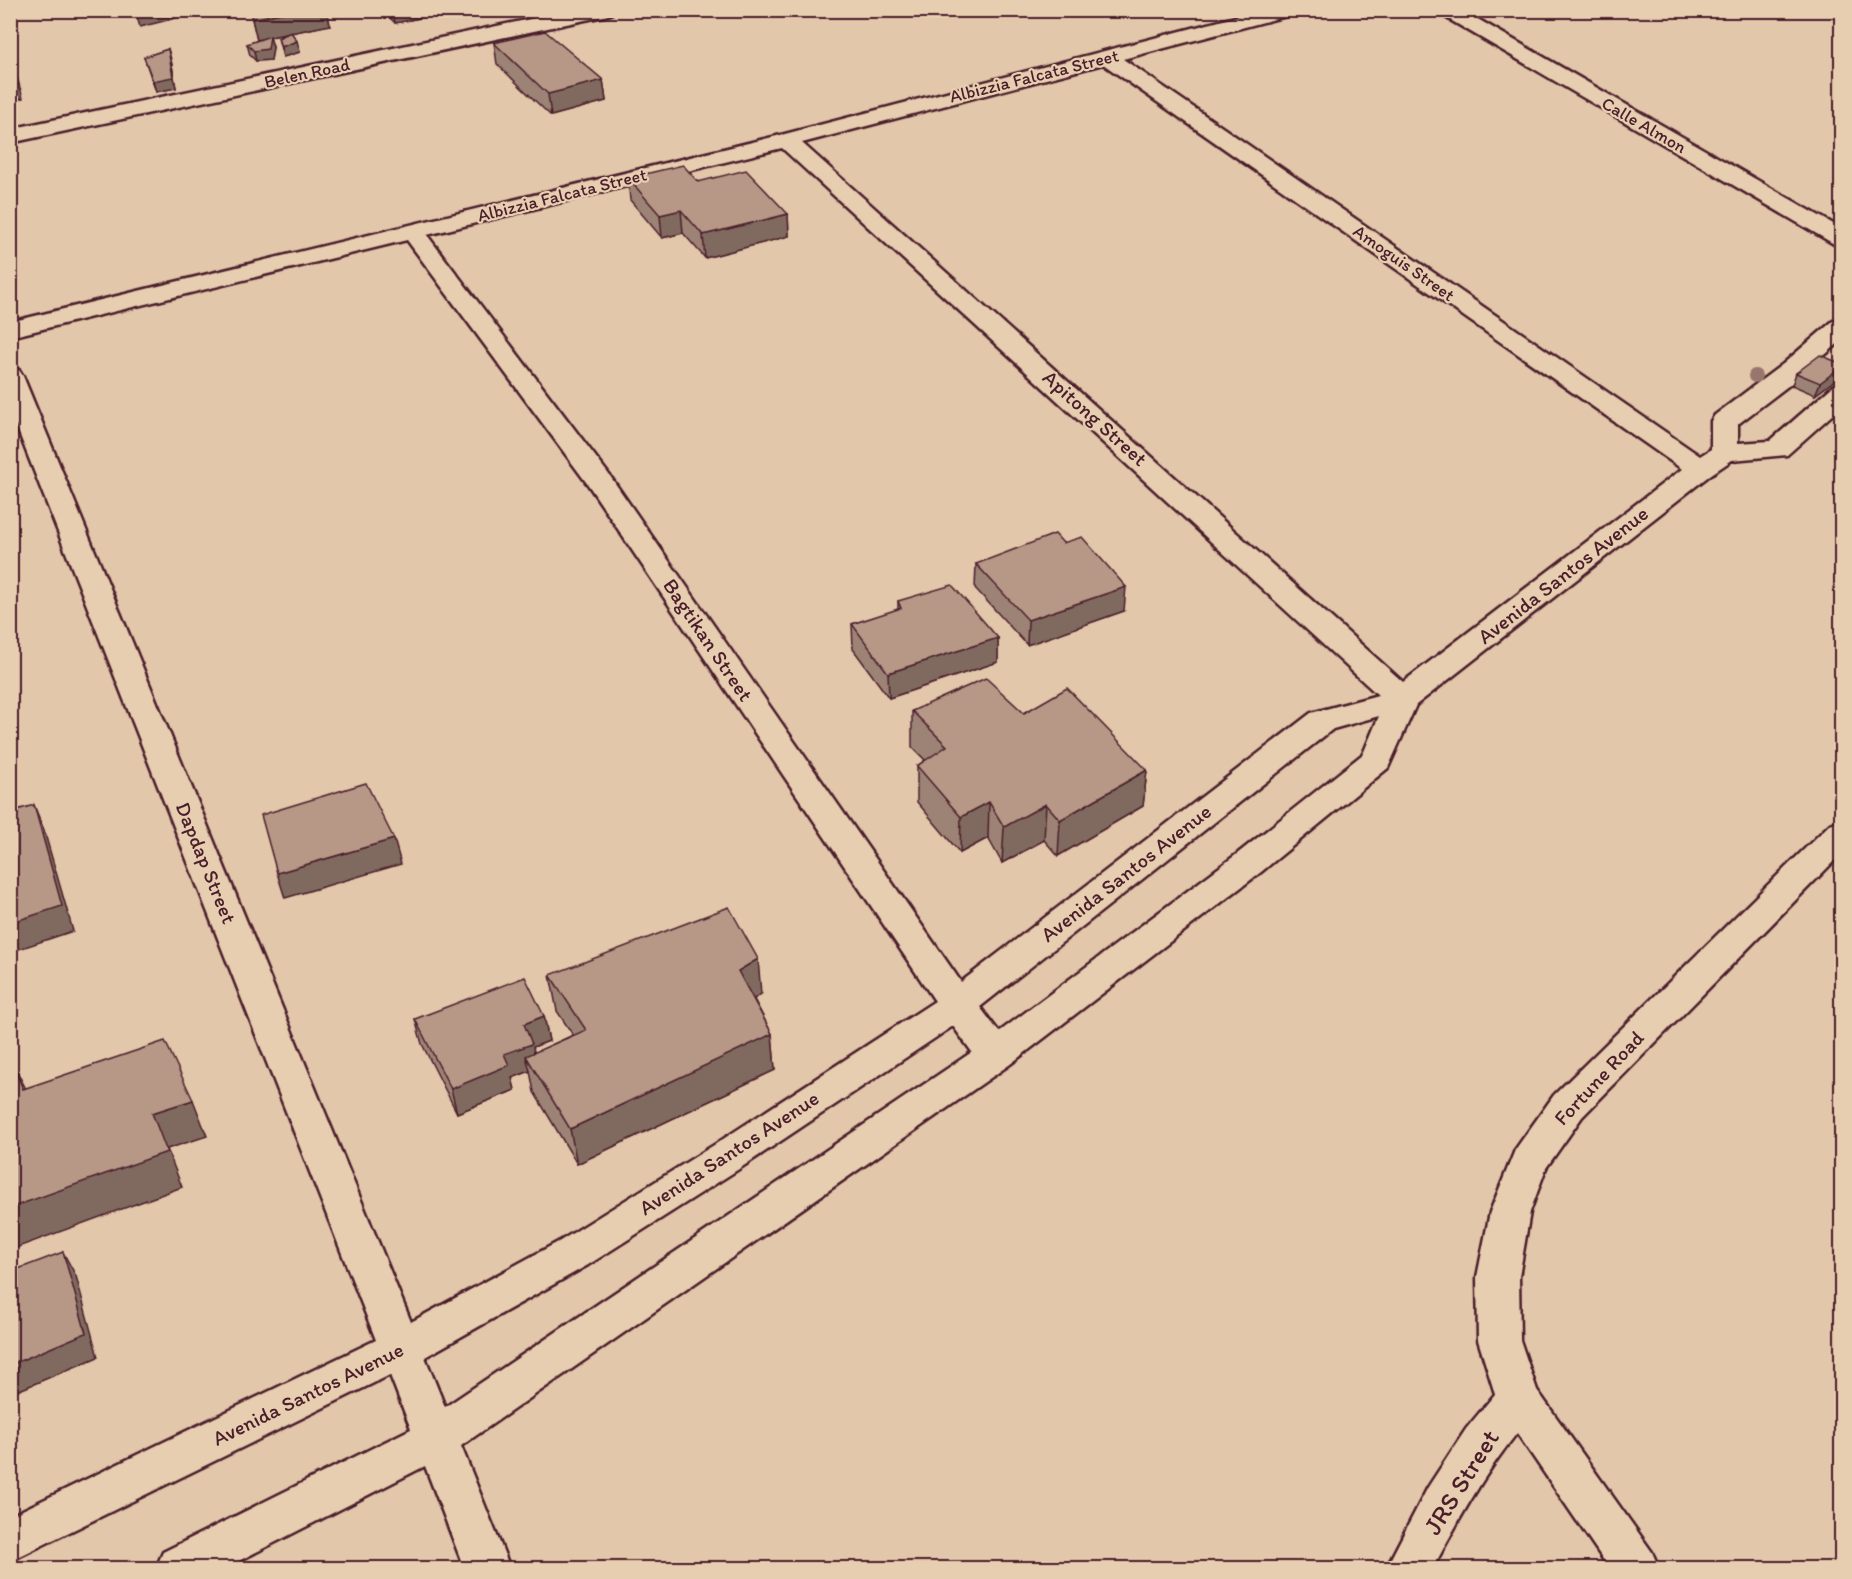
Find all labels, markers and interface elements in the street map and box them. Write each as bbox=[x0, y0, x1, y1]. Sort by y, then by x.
street label: Albizzia Falcata Street bbox=[947, 44, 1121, 108]
street label: Belen Road bbox=[262, 53, 352, 93]
street label: Calle Almon bbox=[1598, 92, 1691, 158]
street label: Albizzia Falcata Street bbox=[475, 163, 649, 227]
street label: Amoguis Street bbox=[1349, 220, 1459, 306]
street label: Apitong Street bbox=[1038, 364, 1153, 471]
street label: Avenida Santos Avenue bbox=[1472, 500, 1653, 649]
street label: Bagtikan Street bbox=[658, 574, 759, 706]
street label: Dapdap Street bbox=[171, 798, 242, 927]
street label: Avenida Santos Avenue bbox=[1035, 798, 1216, 947]
street label: Fortune Road bbox=[1548, 1025, 1649, 1130]
street label: Avenida Santos Avenue bbox=[634, 1085, 823, 1220]
street label: Avenida Santos Avenue bbox=[208, 1336, 407, 1451]
street label: JRS Street bbox=[1416, 1423, 1506, 1541]

